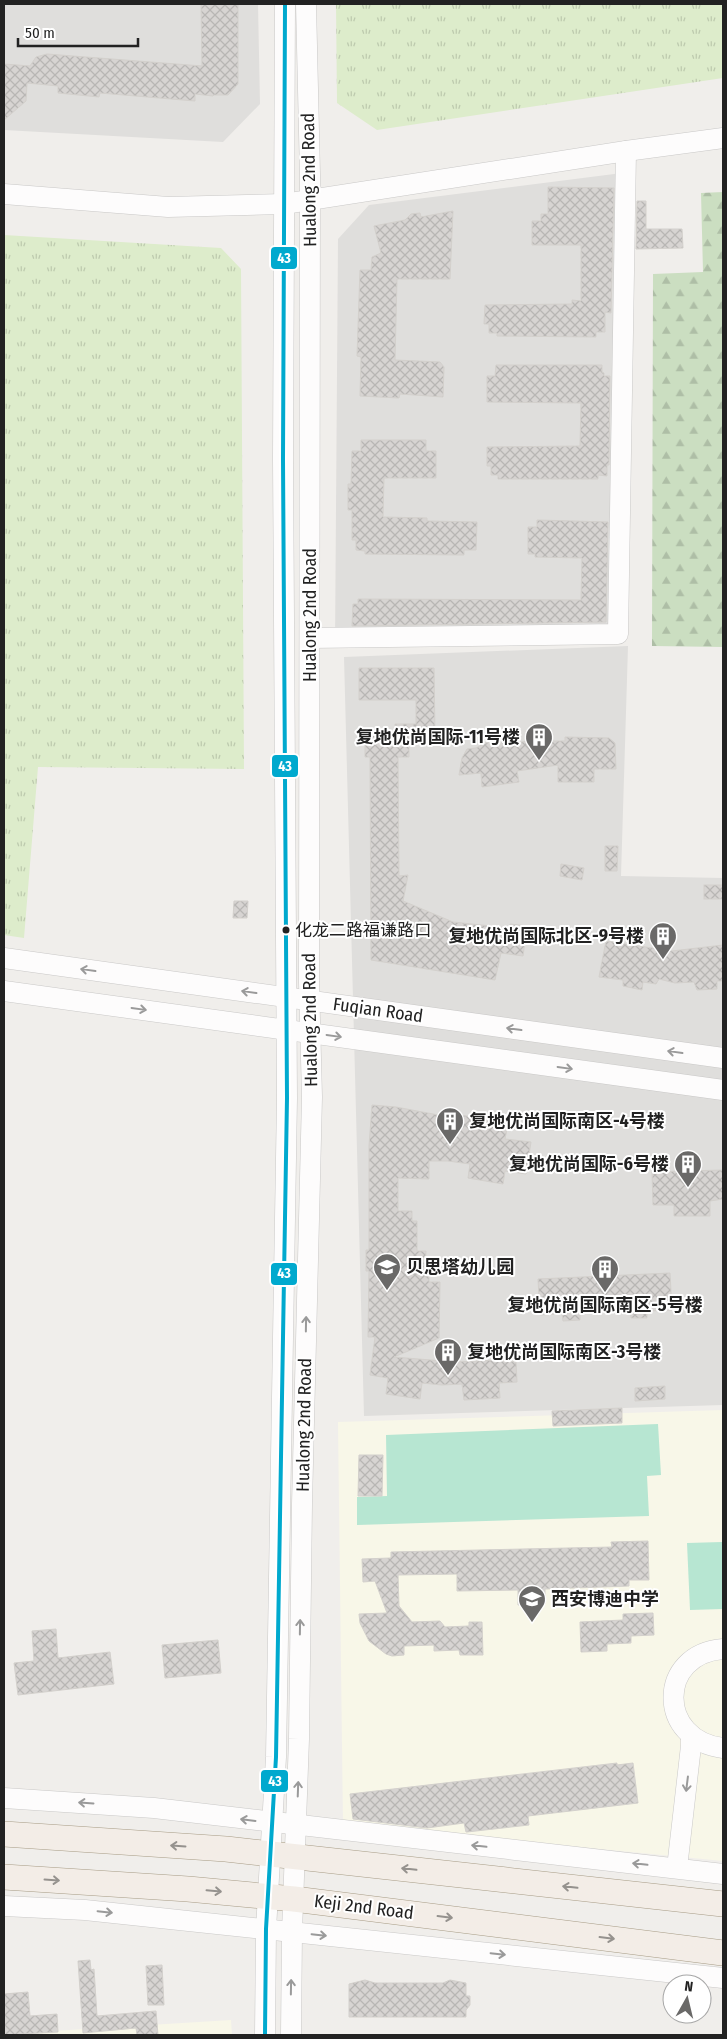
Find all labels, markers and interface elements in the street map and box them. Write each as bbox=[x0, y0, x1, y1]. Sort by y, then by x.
scale bar bbox=[18, 15, 138, 47]
text: 50 m bbox=[25, 24, 55, 42]
street label: Hualong 2nd Road bbox=[297, 113, 321, 247]
line badge: 43 bbox=[270, 246, 298, 270]
text: 43 bbox=[277, 250, 291, 267]
street label: Hualong 2nd Road bbox=[299, 548, 321, 682]
building icon: 复地优尚国际-11号楼 bbox=[524, 722, 554, 761]
place label: 复地优尚国际-11号楼 bbox=[356, 726, 520, 748]
line badge: 43 bbox=[271, 754, 299, 778]
text: 43 bbox=[278, 758, 292, 775]
place label: 化龙二路福谦路口 bbox=[295, 920, 431, 941]
building icon: 复地优尚国际北区-9号楼 bbox=[648, 921, 678, 960]
marker: 化龙二路福谦路口 bbox=[281, 925, 291, 935]
place label: 复地优尚国际北区-9号楼 bbox=[448, 925, 644, 947]
street label: Hualong 2nd Road bbox=[298, 953, 322, 1087]
one-way arrow bbox=[80, 965, 96, 975]
one-way arrow bbox=[241, 987, 257, 997]
street label: Fuqian Road bbox=[332, 993, 424, 1027]
one-way arrow bbox=[130, 1004, 146, 1014]
one-way arrow bbox=[506, 1024, 522, 1034]
one-way arrow bbox=[326, 1032, 342, 1042]
one-way arrow bbox=[667, 1046, 683, 1056]
one-way arrow bbox=[556, 1063, 572, 1073]
building icon: 复地优尚国际南区-4号楼 bbox=[435, 1106, 465, 1145]
place label: 复地优尚国际南区-4号楼 bbox=[469, 1110, 665, 1132]
building icon: 复地优尚国际-6号楼 bbox=[673, 1149, 703, 1188]
place label: 复地优尚国际-6号楼 bbox=[509, 1153, 669, 1175]
school or university icon: 贝思塔幼儿园 bbox=[372, 1252, 402, 1291]
building icon: 复地优尚国际南区-5号楼 bbox=[590, 1254, 620, 1293]
place label: 贝思塔幼儿园 bbox=[406, 1256, 514, 1278]
line badge: 43 bbox=[270, 1262, 298, 1286]
text: 43 bbox=[277, 1265, 291, 1282]
place label: 复地优尚国际南区-5号楼 bbox=[507, 1294, 703, 1316]
one-way arrow bbox=[301, 1316, 311, 1332]
building icon: 复地优尚国际南区-3号楼 bbox=[433, 1337, 463, 1376]
place label: 复地优尚国际南区-3号楼 bbox=[467, 1341, 661, 1363]
street label: Hualong 2nd Road bbox=[292, 1358, 316, 1492]
school or university icon: 西安博迪中学 bbox=[517, 1584, 547, 1623]
place label: 西安博迪中学 bbox=[551, 1588, 659, 1610]
one-way arrow bbox=[296, 1619, 305, 1635]
line badge: 43 bbox=[260, 1769, 289, 1793]
text: 43 bbox=[268, 1773, 282, 1790]
one-way arrow bbox=[682, 1776, 692, 1792]
one-way arrow bbox=[293, 1781, 303, 1798]
one-way arrow bbox=[78, 1798, 94, 1808]
one-way arrow bbox=[240, 1815, 256, 1825]
one-way arrow bbox=[170, 1841, 186, 1850]
one-way arrow bbox=[471, 1841, 487, 1851]
one-way arrow bbox=[632, 1859, 648, 1869]
one-way arrow bbox=[401, 1864, 417, 1874]
one-way arrow bbox=[44, 1875, 60, 1884]
one-way arrow bbox=[563, 1882, 579, 1892]
one-way arrow bbox=[206, 1886, 222, 1896]
street label: Keji 2nd Road bbox=[313, 1890, 415, 1924]
one-way arrow bbox=[96, 1907, 112, 1917]
one-way arrow bbox=[437, 1913, 453, 1923]
one-way arrow bbox=[310, 1930, 326, 1940]
one-way arrow bbox=[598, 1933, 614, 1943]
one-way arrow bbox=[489, 1949, 505, 1959]
north arrow bbox=[662, 1974, 712, 2024]
text: N bbox=[683, 1978, 694, 1996]
one-way arrow bbox=[286, 1979, 296, 1995]

